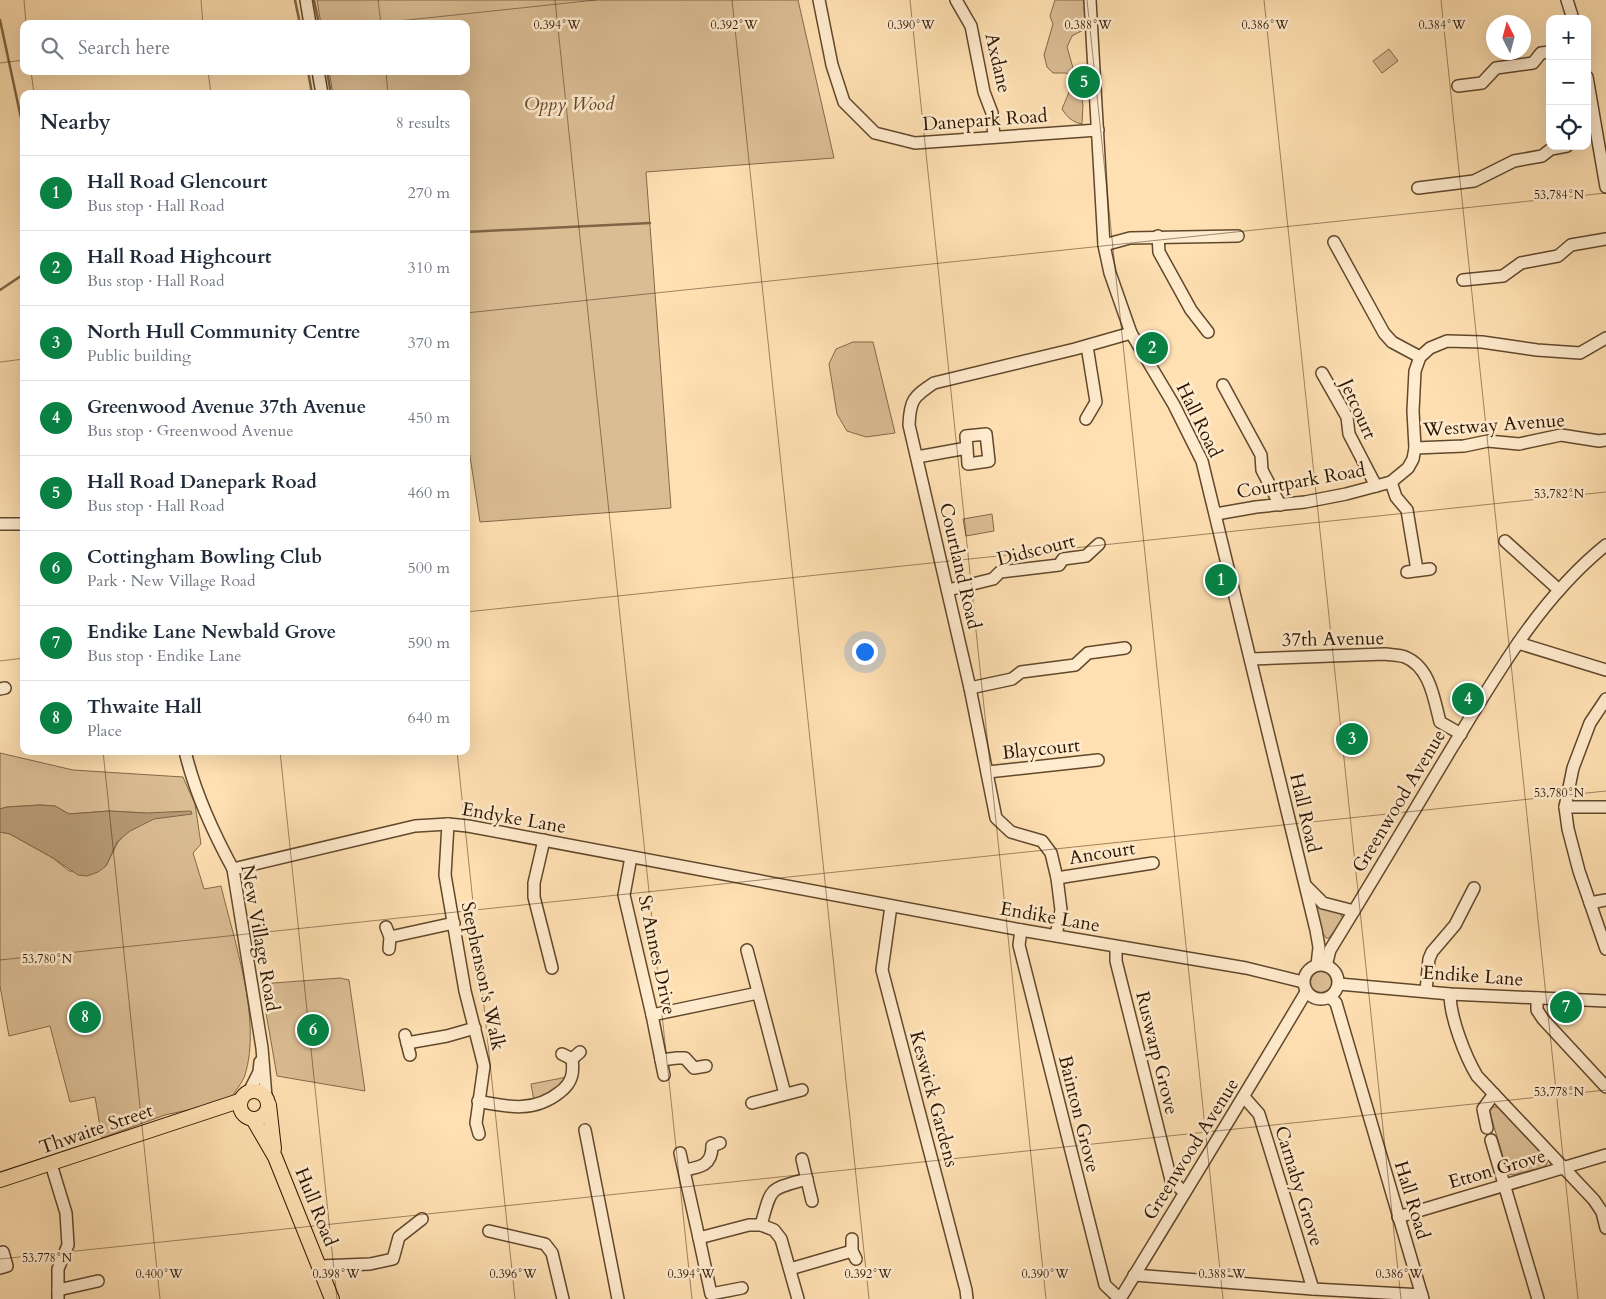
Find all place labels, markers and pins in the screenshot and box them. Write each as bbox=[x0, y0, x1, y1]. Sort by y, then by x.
pin: 5 bbox=[1068, 63, 1100, 101]
pin: 2 bbox=[1136, 329, 1168, 367]
pin: 1 bbox=[1205, 561, 1237, 599]
pin: 4 bbox=[1452, 680, 1484, 718]
pin: 3 bbox=[1336, 720, 1368, 758]
pin: 7 bbox=[1550, 988, 1582, 1026]
pin: 8 bbox=[69, 998, 101, 1036]
pin: 6 bbox=[297, 1011, 329, 1049]

